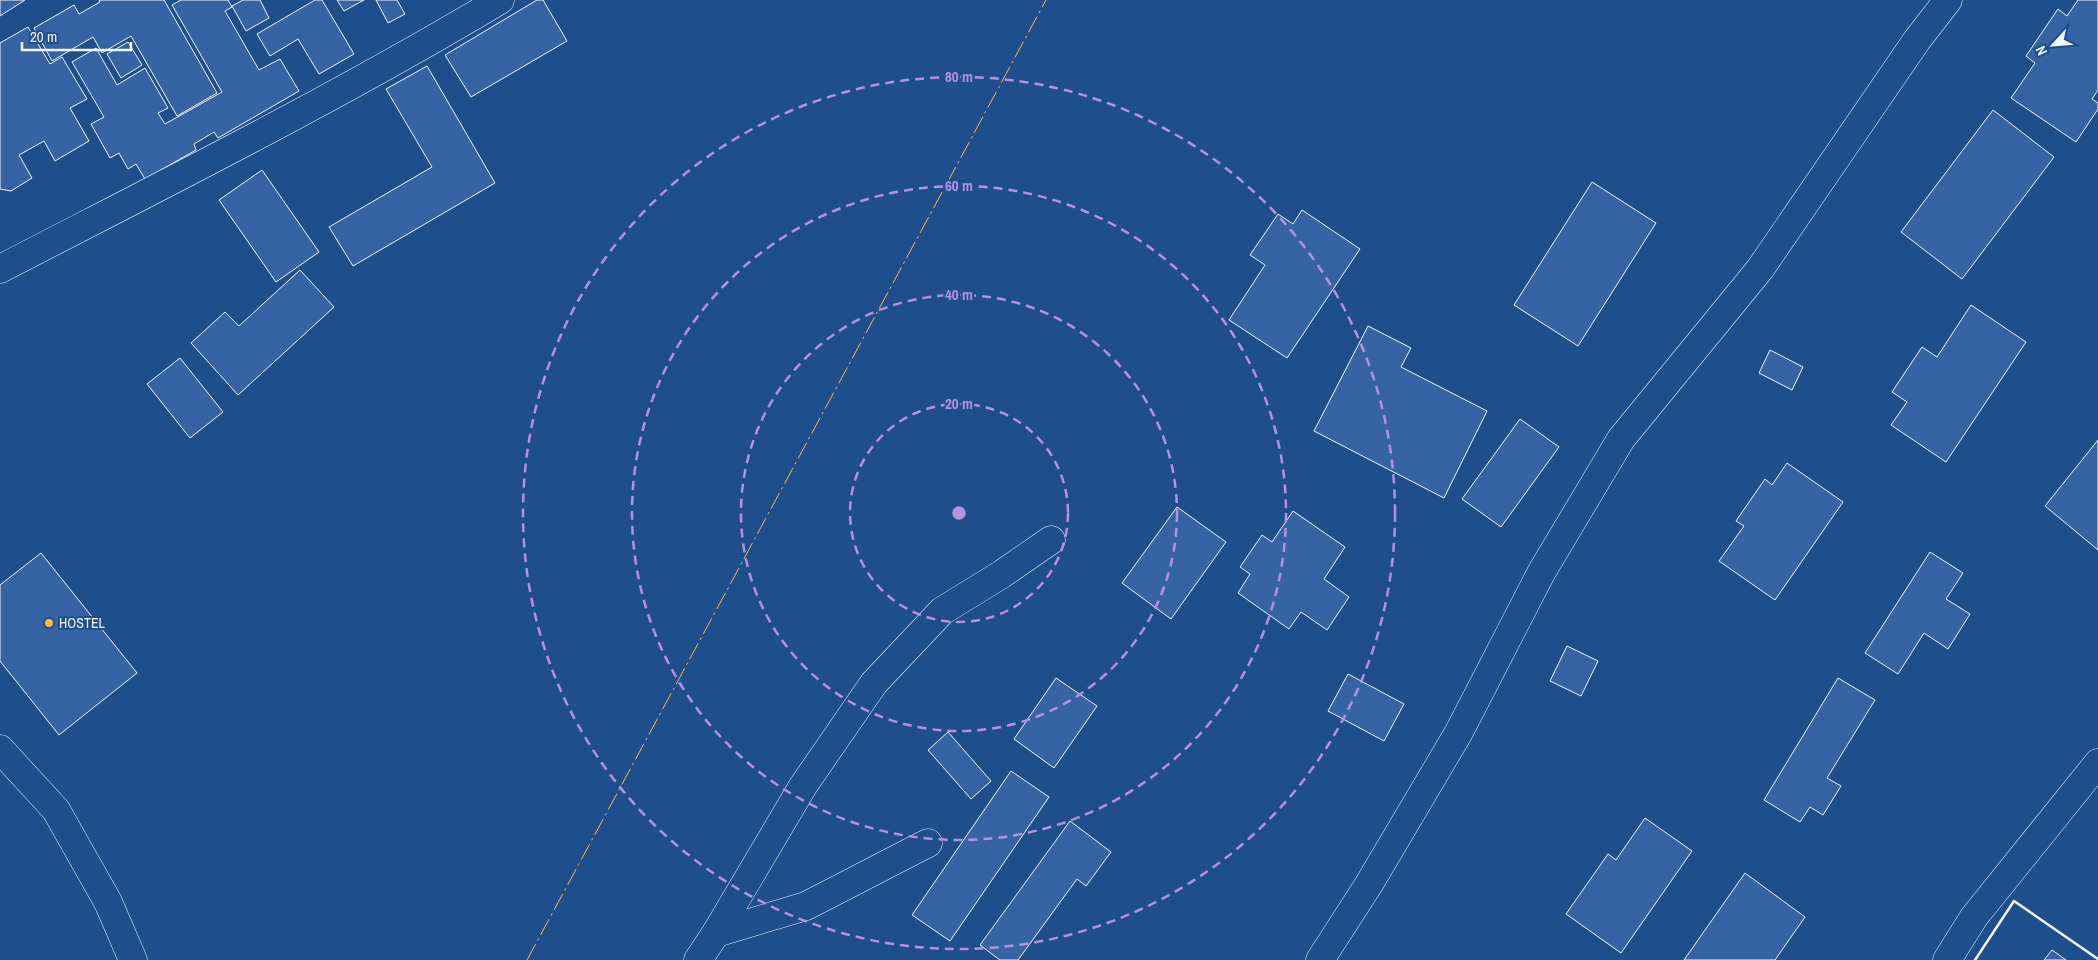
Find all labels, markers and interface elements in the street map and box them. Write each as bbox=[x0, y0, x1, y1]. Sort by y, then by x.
scale bar bbox=[22, 20, 131, 52]
north arrow bbox=[2028, 20, 2078, 70]
text: 20 m bbox=[30, 26, 57, 47]
text: N bbox=[2031, 43, 2051, 58]
text: 80 m bbox=[945, 66, 973, 87]
text: 60 m bbox=[945, 175, 973, 196]
text: 40 m bbox=[945, 284, 973, 305]
text: 20 m bbox=[945, 393, 973, 414]
centre of rings bbox=[950, 504, 968, 522]
place label: HOSTEL bbox=[59, 614, 106, 632]
marker: HOSTEL bbox=[43, 617, 55, 629]

